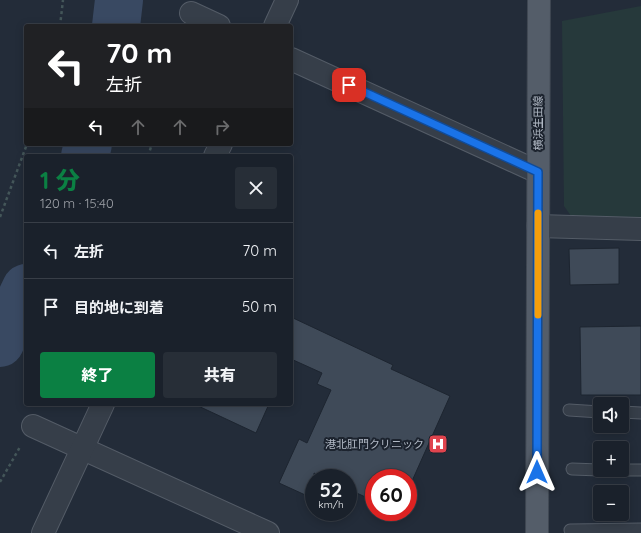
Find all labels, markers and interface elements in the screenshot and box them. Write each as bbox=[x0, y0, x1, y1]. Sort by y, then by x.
text: 70 m bbox=[106, 35, 172, 70]
icon: left bbox=[40, 40, 92, 92]
pin bbox=[332, 68, 366, 102]
text: 左折 bbox=[106, 73, 142, 96]
icon: arrive bbox=[338, 74, 360, 96]
street label: 横浜生田線 bbox=[531, 96, 545, 151]
icon: left bbox=[85, 116, 107, 138]
icon: ahead bbox=[127, 116, 149, 138]
icon: ahead bbox=[169, 116, 191, 138]
icon: right bbox=[211, 116, 233, 138]
text: 1 分 bbox=[40, 165, 80, 195]
button: close bbox=[235, 167, 277, 209]
text: 120 m · 15:40 bbox=[40, 195, 114, 211]
icon: left bbox=[40, 240, 62, 262]
text: 70 m bbox=[243, 241, 277, 260]
text: 左折 bbox=[74, 242, 104, 261]
icon: arrive bbox=[40, 296, 62, 318]
text: 50 m bbox=[242, 297, 277, 316]
text: 目的地に到着 bbox=[74, 298, 164, 317]
button: 終了 bbox=[40, 352, 155, 398]
button: 共有 bbox=[163, 352, 277, 398]
map controls bbox=[593, 397, 629, 521]
button: sound bbox=[593, 397, 629, 433]
hospital icon: 港北肛門クリニック bbox=[427, 433, 449, 455]
place label: 港北肛門クリニック bbox=[325, 437, 424, 451]
button: + bbox=[593, 441, 629, 477]
position arrow bbox=[516, 451, 558, 493]
speed limit sign: 60 bbox=[365, 469, 417, 521]
text: 52 bbox=[320, 477, 342, 502]
button: − bbox=[593, 485, 629, 521]
text: km/h bbox=[318, 498, 344, 511]

